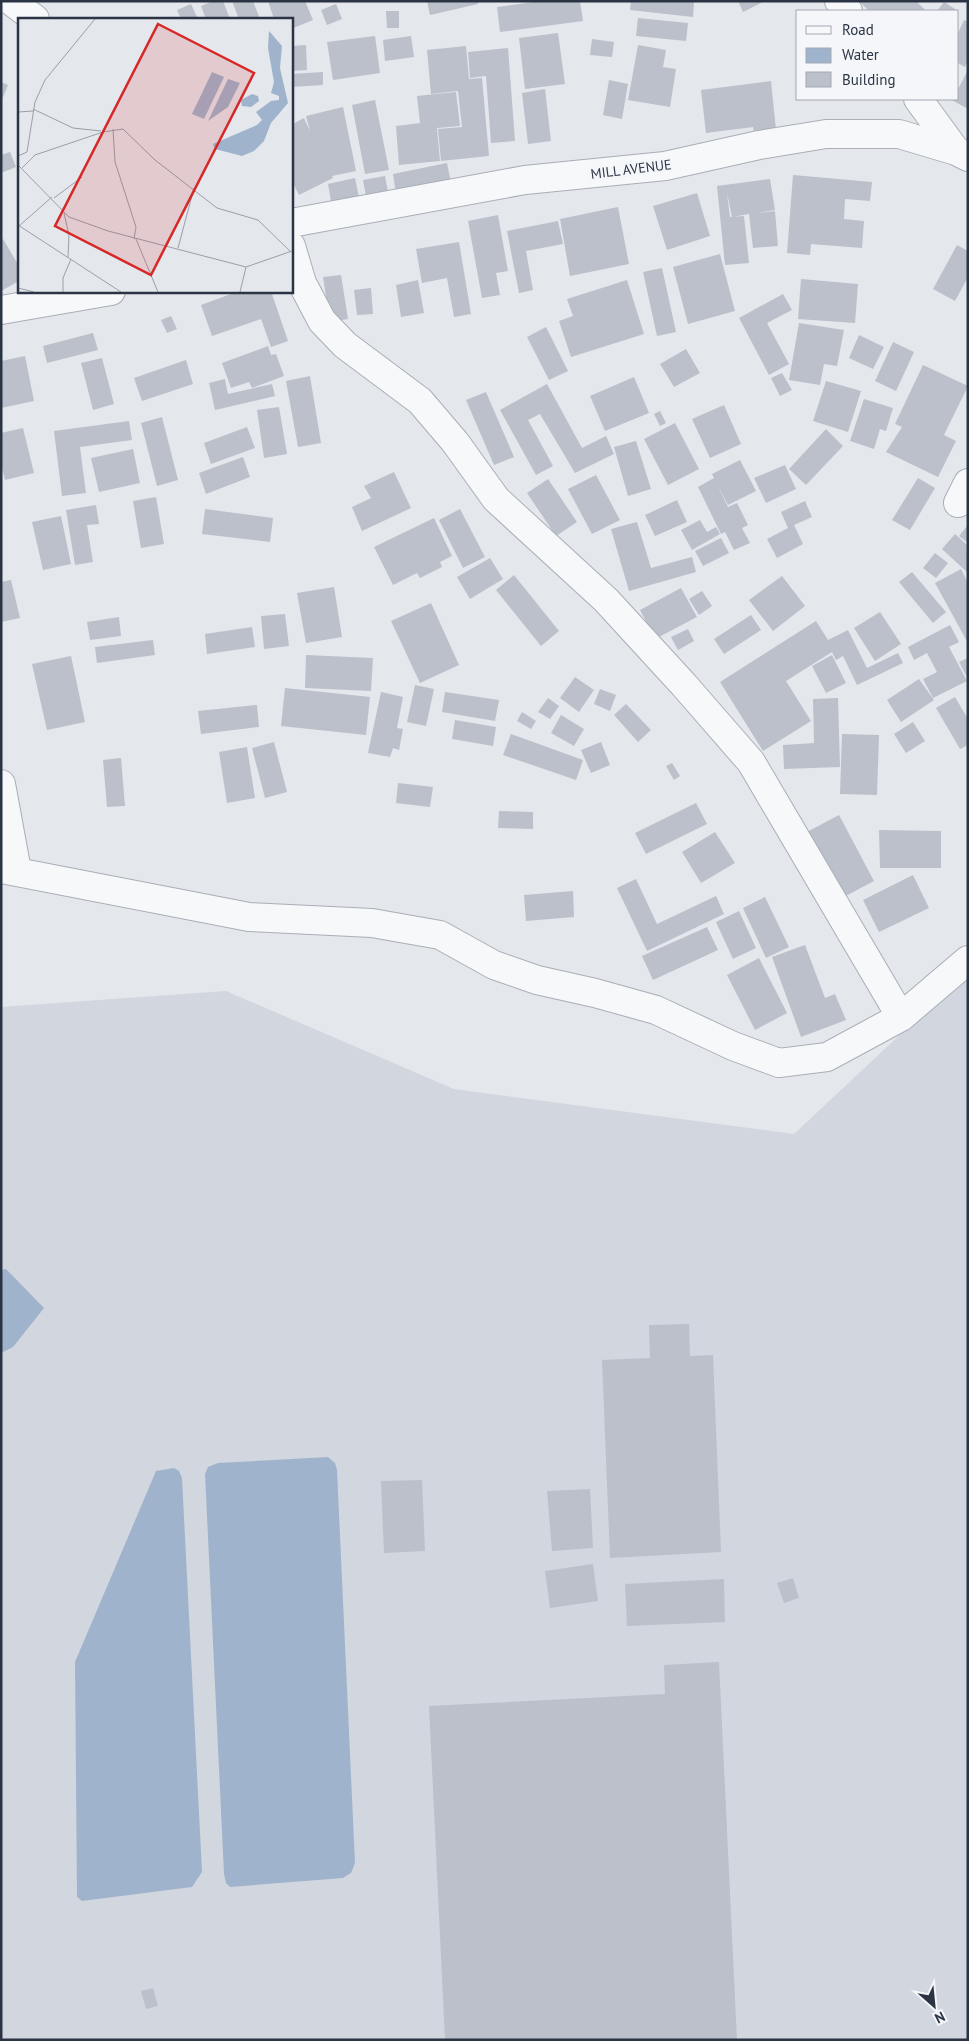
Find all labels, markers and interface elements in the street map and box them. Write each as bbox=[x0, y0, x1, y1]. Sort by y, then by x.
legend bbox=[796, 10, 959, 100]
inset map bbox=[18, 18, 292, 292]
text: Road bbox=[842, 20, 874, 39]
text: Water bbox=[842, 45, 879, 64]
text: Building bbox=[842, 70, 896, 89]
street label: MILL AVENUE bbox=[590, 155, 672, 183]
north arrow bbox=[909, 1981, 959, 2031]
text: N bbox=[932, 2007, 948, 2028]

